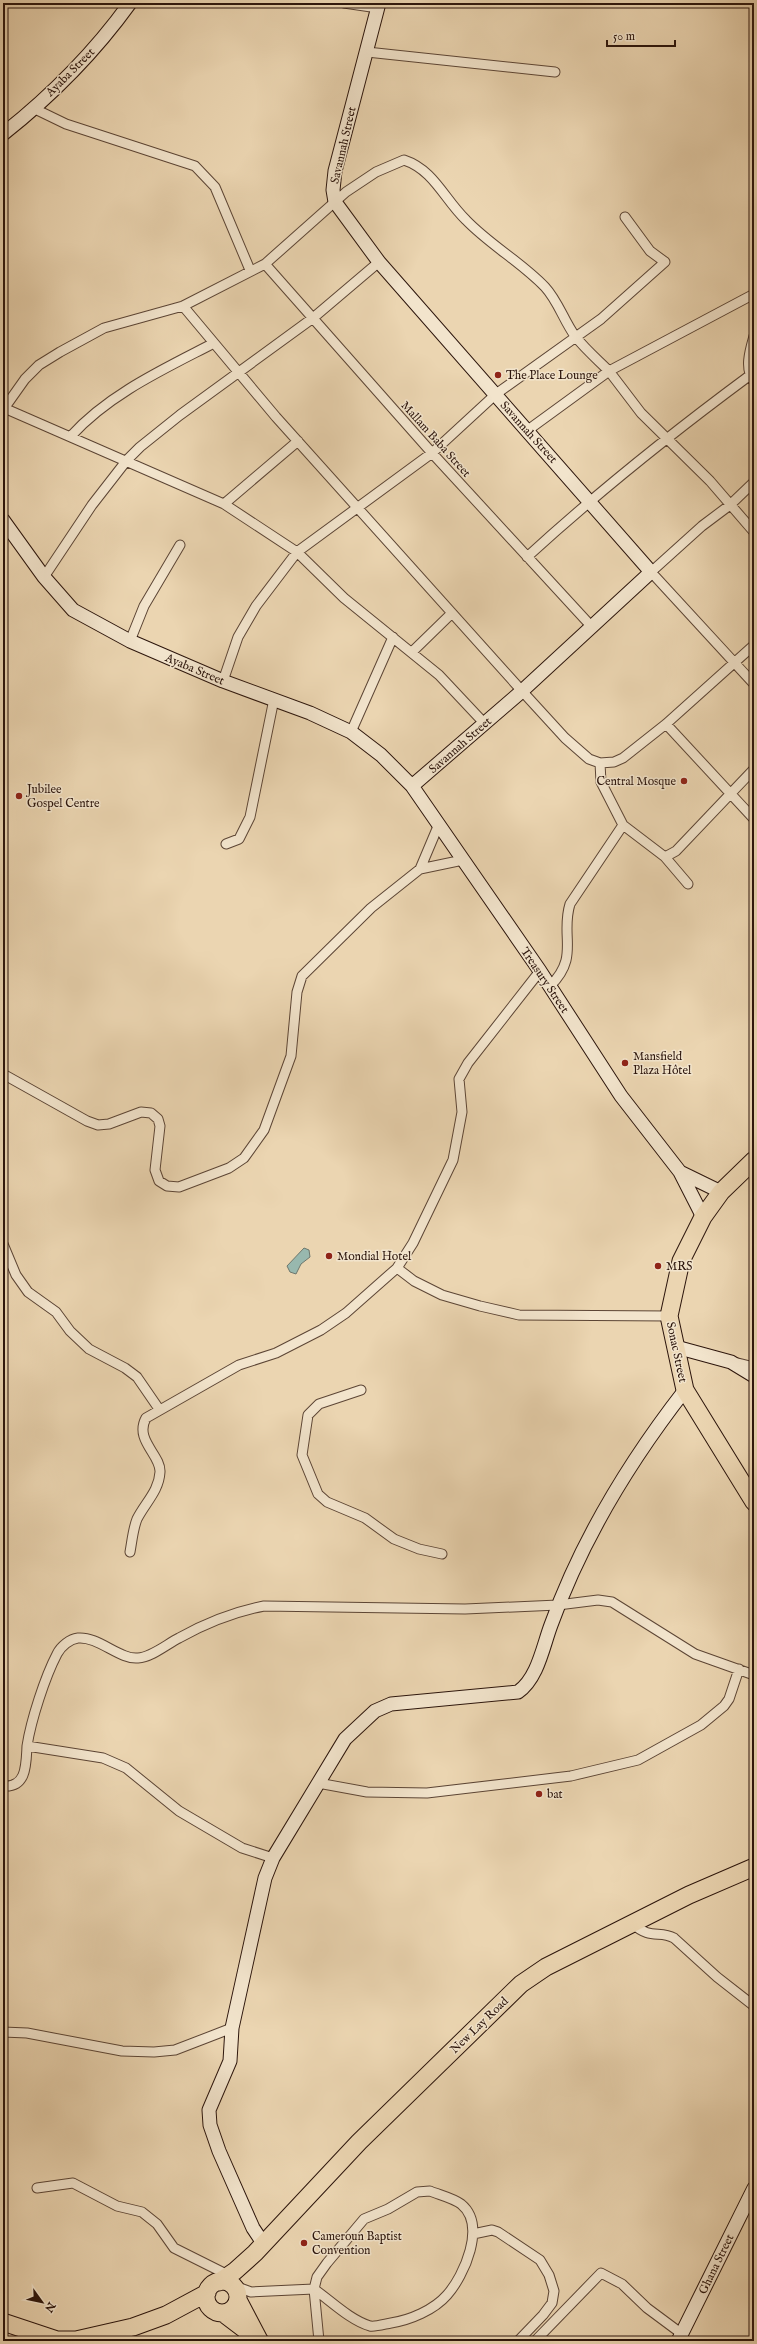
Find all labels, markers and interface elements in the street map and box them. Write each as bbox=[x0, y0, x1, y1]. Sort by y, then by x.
scale bar bbox=[607, 22, 675, 48]
text: 50 m bbox=[613, 29, 635, 44]
street label: Ayaba Street bbox=[42, 45, 98, 101]
street label: Savannah Street bbox=[327, 105, 360, 185]
place label: The Place Lounge bbox=[506, 368, 598, 383]
marker: The Place Lounge bbox=[493, 370, 503, 380]
street label: Mallam Baba Street bbox=[398, 398, 474, 481]
street label: Savannah Street bbox=[497, 398, 560, 467]
street label: Ayaba Street bbox=[162, 650, 227, 689]
street label: Savannah Street bbox=[426, 714, 495, 777]
place label: Central Mosque bbox=[596, 774, 676, 790]
marker: Central Mosque bbox=[679, 776, 689, 786]
place label: Jubilee Gospel Centre bbox=[25, 782, 100, 812]
marker: Jubilee Gospel Centre bbox=[14, 791, 24, 801]
street label: Treasury Street bbox=[517, 945, 572, 1016]
place label: Mansfield Plaza Hôtel bbox=[633, 1049, 692, 1078]
marker: Mansfield Plaza Hôtel bbox=[620, 1058, 630, 1068]
place label: Mondial Hotel bbox=[337, 1249, 412, 1264]
marker: Mondial Hotel bbox=[324, 1251, 334, 1261]
place label: MRS bbox=[666, 1259, 693, 1274]
marker: MRS bbox=[653, 1261, 663, 1271]
street label: Sonac Street bbox=[663, 1320, 690, 1384]
place label: bat bbox=[547, 1787, 563, 1802]
marker: bat bbox=[534, 1789, 544, 1799]
street label: New Lay Road bbox=[447, 1993, 512, 2057]
place label: Cameroun Baptist Convention bbox=[312, 2229, 402, 2258]
street label: Ghana Street bbox=[695, 2232, 737, 2297]
marker: Cameroun Baptist Convention bbox=[299, 2238, 309, 2248]
north arrow bbox=[22, 2282, 62, 2322]
text: N bbox=[41, 2298, 59, 2315]

